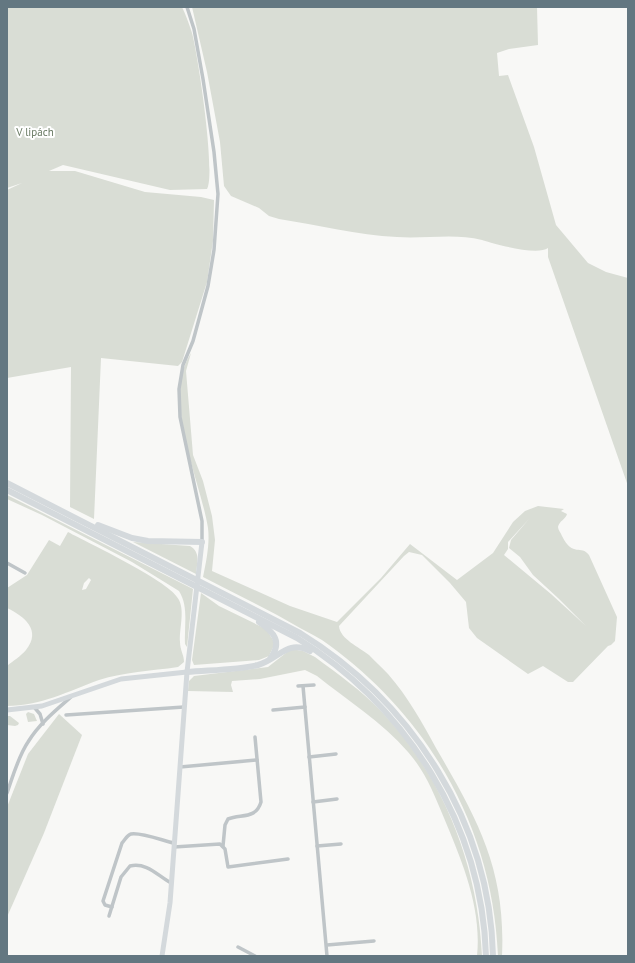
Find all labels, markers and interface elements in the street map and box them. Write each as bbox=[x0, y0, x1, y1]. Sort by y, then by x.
park label: V lipách bbox=[15, 125, 54, 139]

